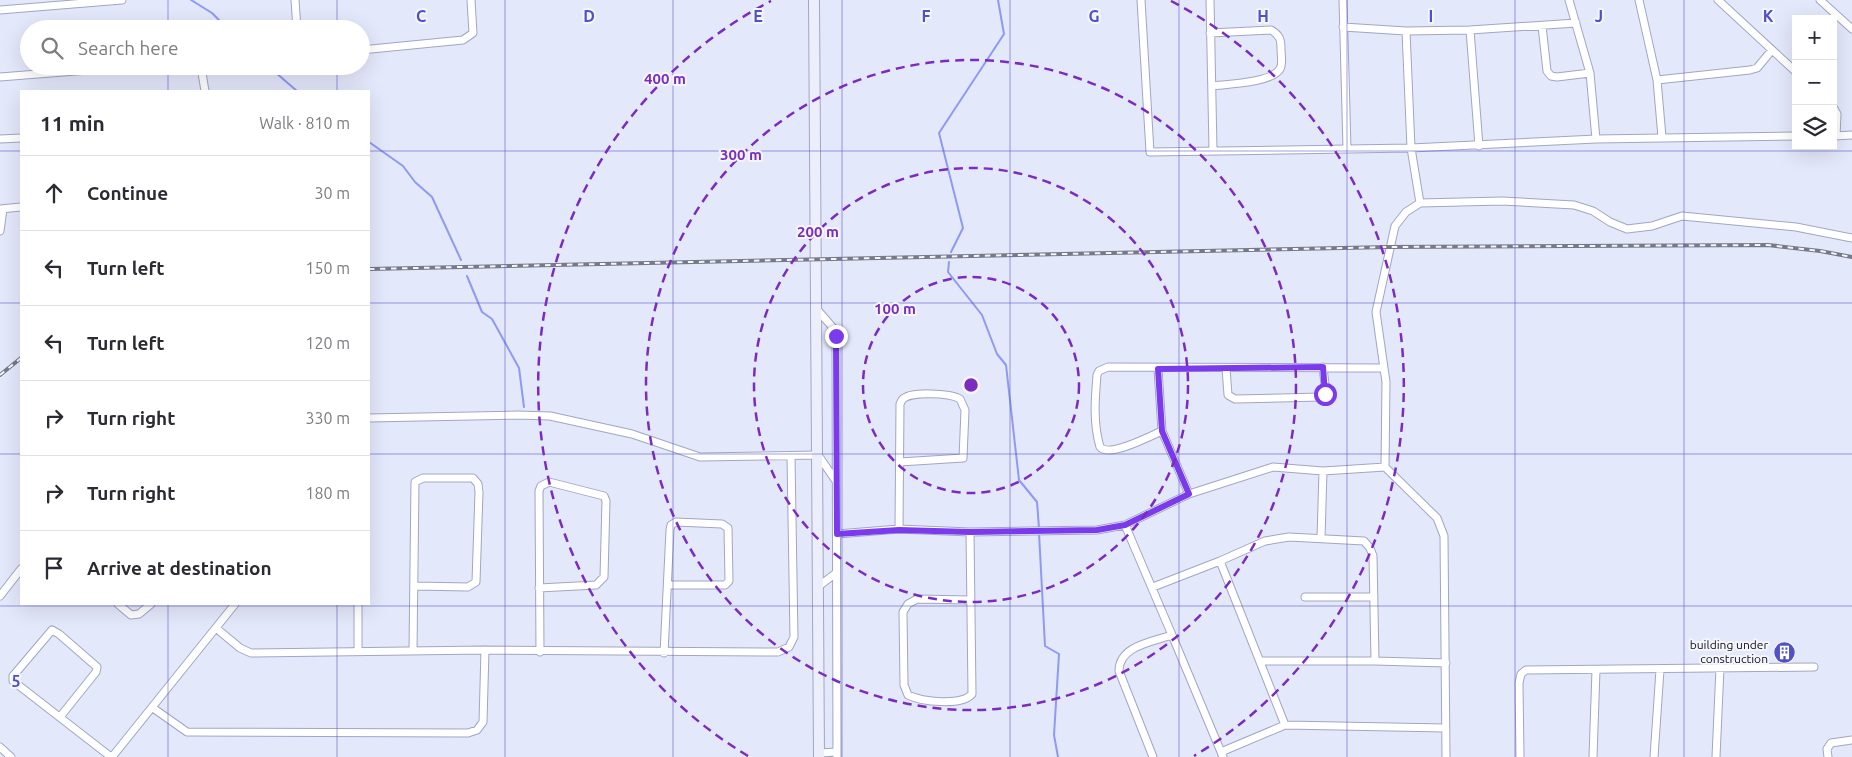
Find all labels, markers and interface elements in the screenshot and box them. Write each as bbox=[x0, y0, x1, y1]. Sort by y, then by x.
text: C bbox=[416, 7, 426, 25]
text: D bbox=[583, 7, 595, 25]
text: E bbox=[753, 7, 763, 25]
text: F bbox=[922, 7, 931, 25]
text: G bbox=[1088, 7, 1100, 25]
text: H bbox=[1257, 7, 1269, 25]
text: I bbox=[1429, 7, 1433, 25]
text: J bbox=[1595, 7, 1603, 25]
text: K bbox=[1763, 7, 1774, 25]
map controls bbox=[1792, 15, 1837, 150]
button: + bbox=[1792, 15, 1837, 60]
search box bbox=[20, 20, 370, 75]
icon: search bbox=[38, 34, 66, 62]
text: Search here bbox=[78, 37, 178, 59]
button: − bbox=[1792, 60, 1837, 105]
text: 400 m bbox=[644, 70, 686, 87]
button: layers bbox=[1792, 105, 1837, 150]
text: 11 min bbox=[40, 111, 105, 135]
text: Walk · 810 m bbox=[259, 114, 350, 132]
text: 300 m bbox=[720, 146, 762, 163]
icon: ahead bbox=[40, 179, 68, 207]
text: Continue bbox=[87, 182, 168, 204]
text: 30 m bbox=[314, 184, 350, 202]
text: 200 m bbox=[797, 223, 839, 240]
icon: left bbox=[40, 254, 68, 282]
text: Turn left bbox=[87, 257, 165, 279]
text: 150 m bbox=[305, 259, 350, 277]
text: 100 m bbox=[874, 300, 916, 317]
route end bbox=[825, 325, 848, 348]
icon: left bbox=[40, 329, 68, 357]
text: Turn left bbox=[87, 332, 165, 354]
text: 120 m bbox=[305, 334, 350, 352]
centre of rings bbox=[962, 376, 980, 394]
route start bbox=[1314, 383, 1337, 406]
icon: right bbox=[40, 404, 68, 432]
text: Turn right bbox=[87, 407, 175, 429]
text: 330 m bbox=[305, 409, 350, 427]
icon: right bbox=[40, 479, 68, 507]
text: Turn right bbox=[87, 482, 175, 504]
text: 180 m bbox=[305, 484, 350, 502]
icon: arrive bbox=[40, 554, 68, 582]
text: Arrive at destination bbox=[87, 557, 272, 579]
place label: building under construction bbox=[1690, 638, 1768, 665]
building icon: building under construction bbox=[1772, 640, 1796, 664]
text: 5 bbox=[11, 672, 21, 690]

